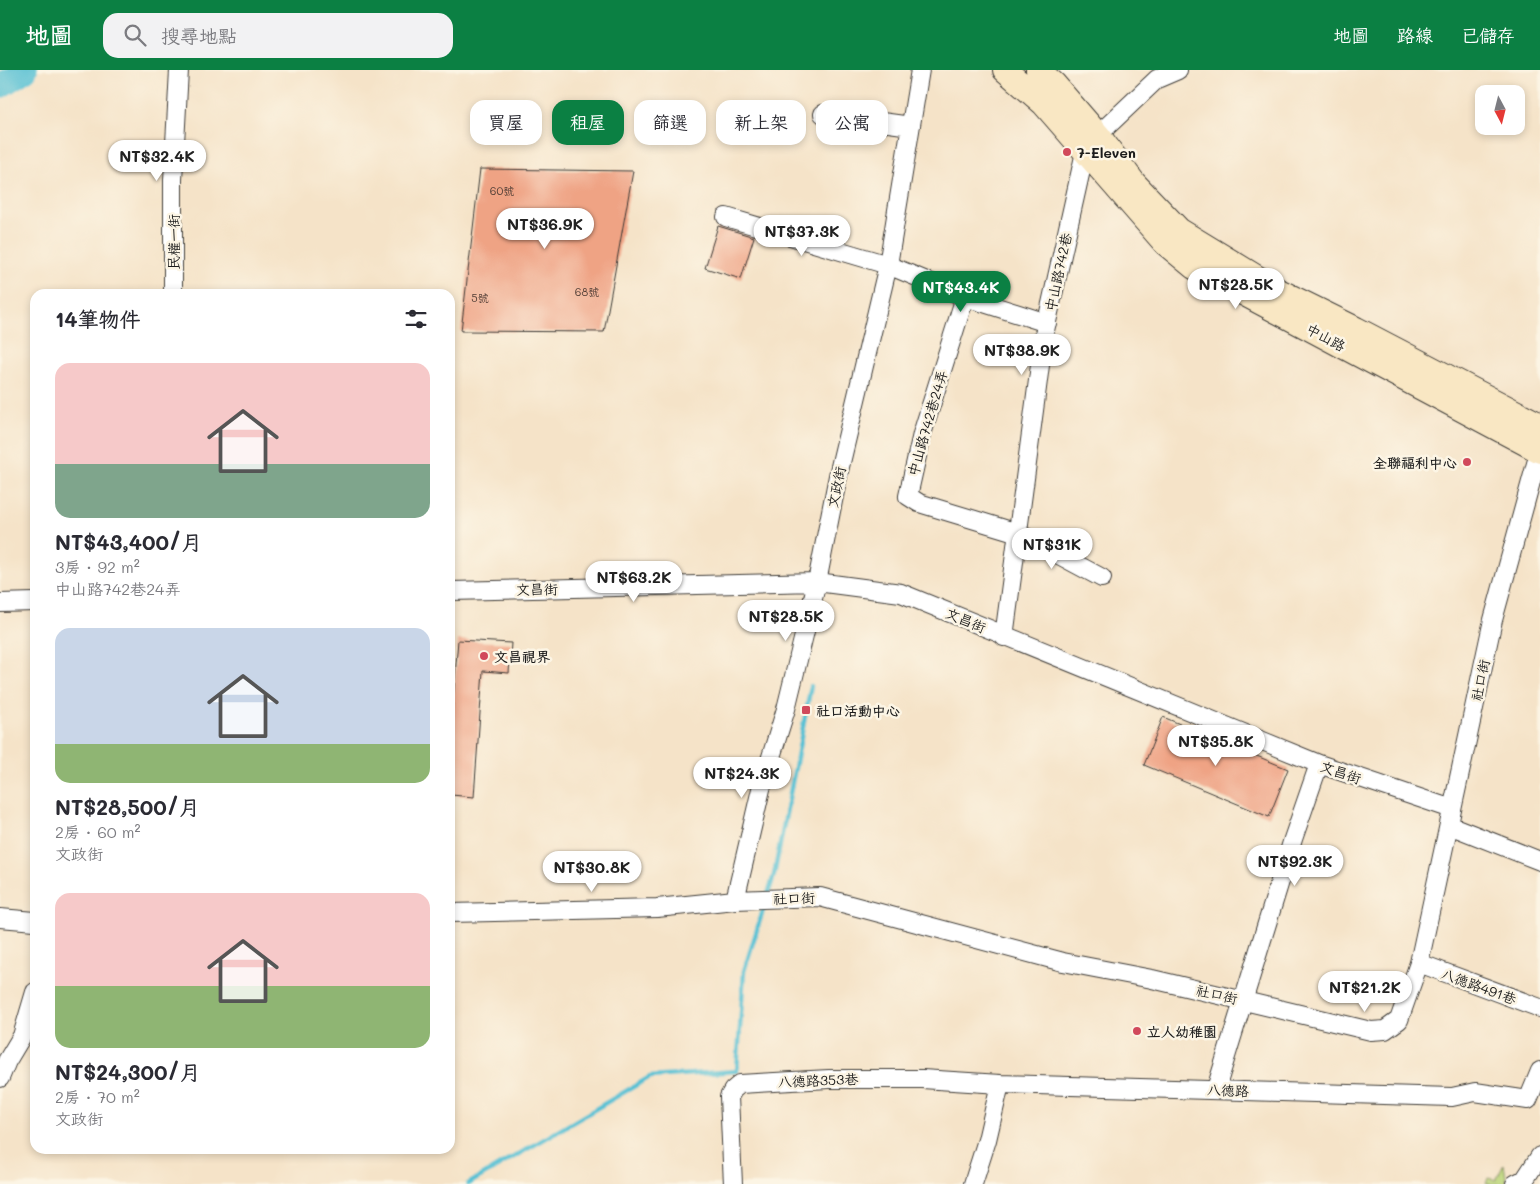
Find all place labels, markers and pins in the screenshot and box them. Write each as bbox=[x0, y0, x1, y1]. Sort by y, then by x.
pin: NT$32.4K bbox=[105, 140, 209, 182]
place label: 7-Eleven bbox=[1077, 143, 1136, 162]
marker: 7-Eleven bbox=[1061, 146, 1073, 158]
pin: NT$36.9K bbox=[493, 208, 597, 250]
pin: NT$37.3K bbox=[750, 214, 854, 257]
pin: NT$28.5K bbox=[1184, 268, 1288, 310]
pin: NT$43.4K bbox=[909, 270, 1013, 313]
pin: NT$38.9K bbox=[970, 334, 1074, 376]
place label: 全聯福利中心 bbox=[1373, 453, 1457, 472]
marker: 全聯福利中心 bbox=[1461, 456, 1473, 468]
pin: NT$31K bbox=[1011, 528, 1093, 570]
pin: NT$63.2K bbox=[582, 560, 686, 603]
pin: NT$28.5K bbox=[734, 600, 838, 642]
place label: 文昌視界 bbox=[494, 647, 550, 666]
marker: 文昌視界 bbox=[478, 650, 490, 662]
place label: 社口活動中心 bbox=[816, 701, 900, 720]
marker: 社口活動中心 bbox=[800, 704, 812, 716]
pin: NT$35.8K bbox=[1164, 724, 1268, 767]
pin: NT$24.3K bbox=[690, 756, 794, 799]
pin: NT$92.3K bbox=[1243, 844, 1347, 887]
pin: NT$30.8K bbox=[540, 850, 644, 893]
pin: NT$21.2K bbox=[1313, 970, 1417, 1013]
place label: 立人幼稚園 bbox=[1147, 1022, 1217, 1041]
marker: 立人幼稚園 bbox=[1131, 1025, 1143, 1037]

